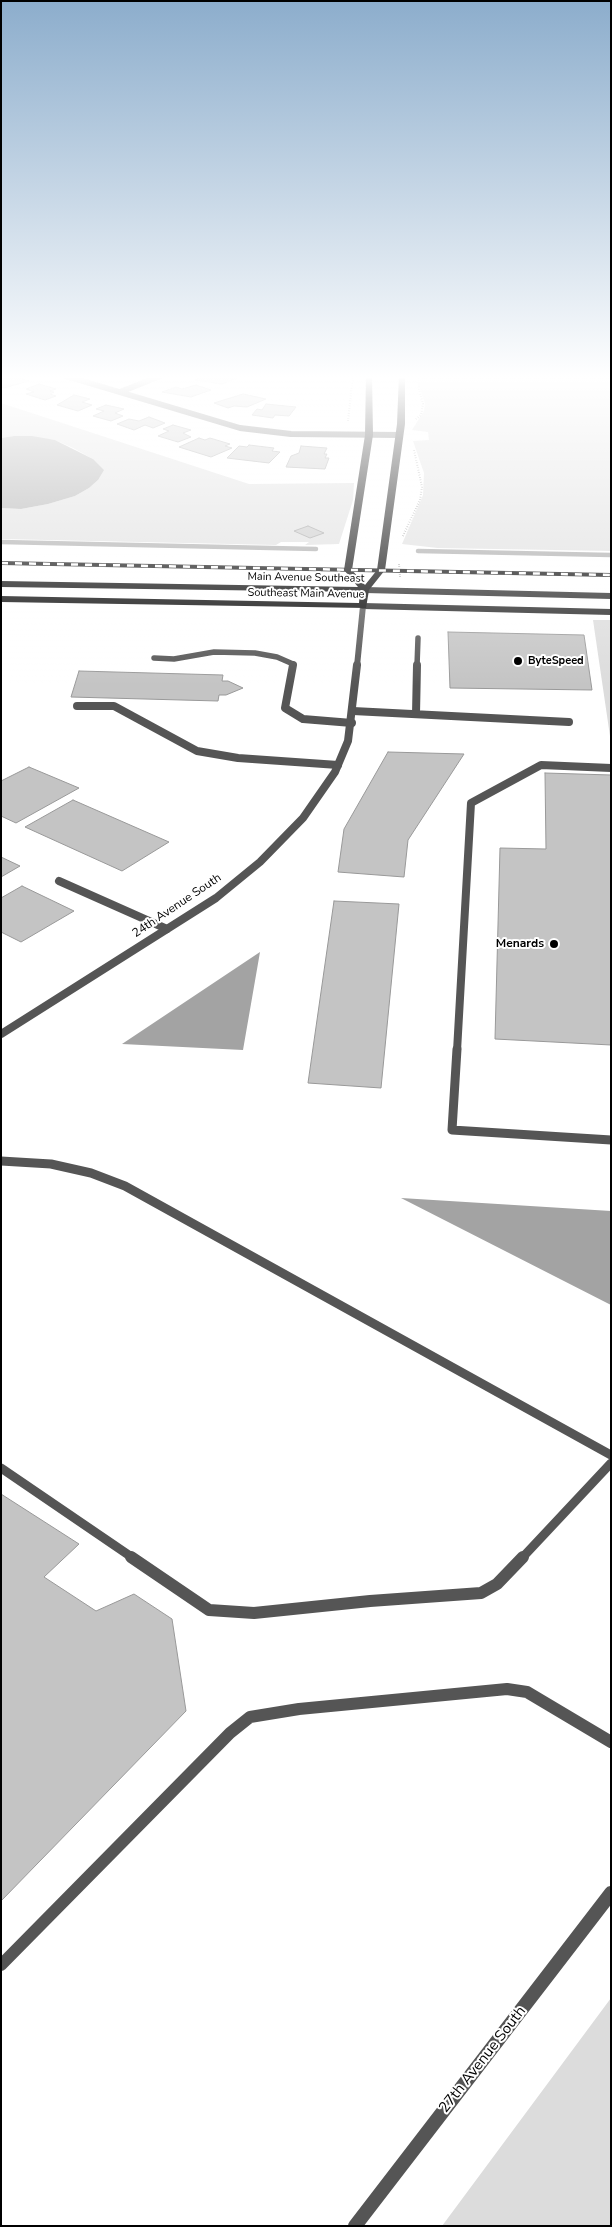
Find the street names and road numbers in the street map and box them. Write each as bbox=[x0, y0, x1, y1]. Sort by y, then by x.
street label: Main Avenue Southeast bbox=[247, 570, 365, 586]
street label: Southeast Main Avenue bbox=[247, 586, 365, 602]
street label: 24th Avenue South bbox=[130, 871, 224, 941]
street label: 27th Avenue South bbox=[436, 2003, 530, 2117]

